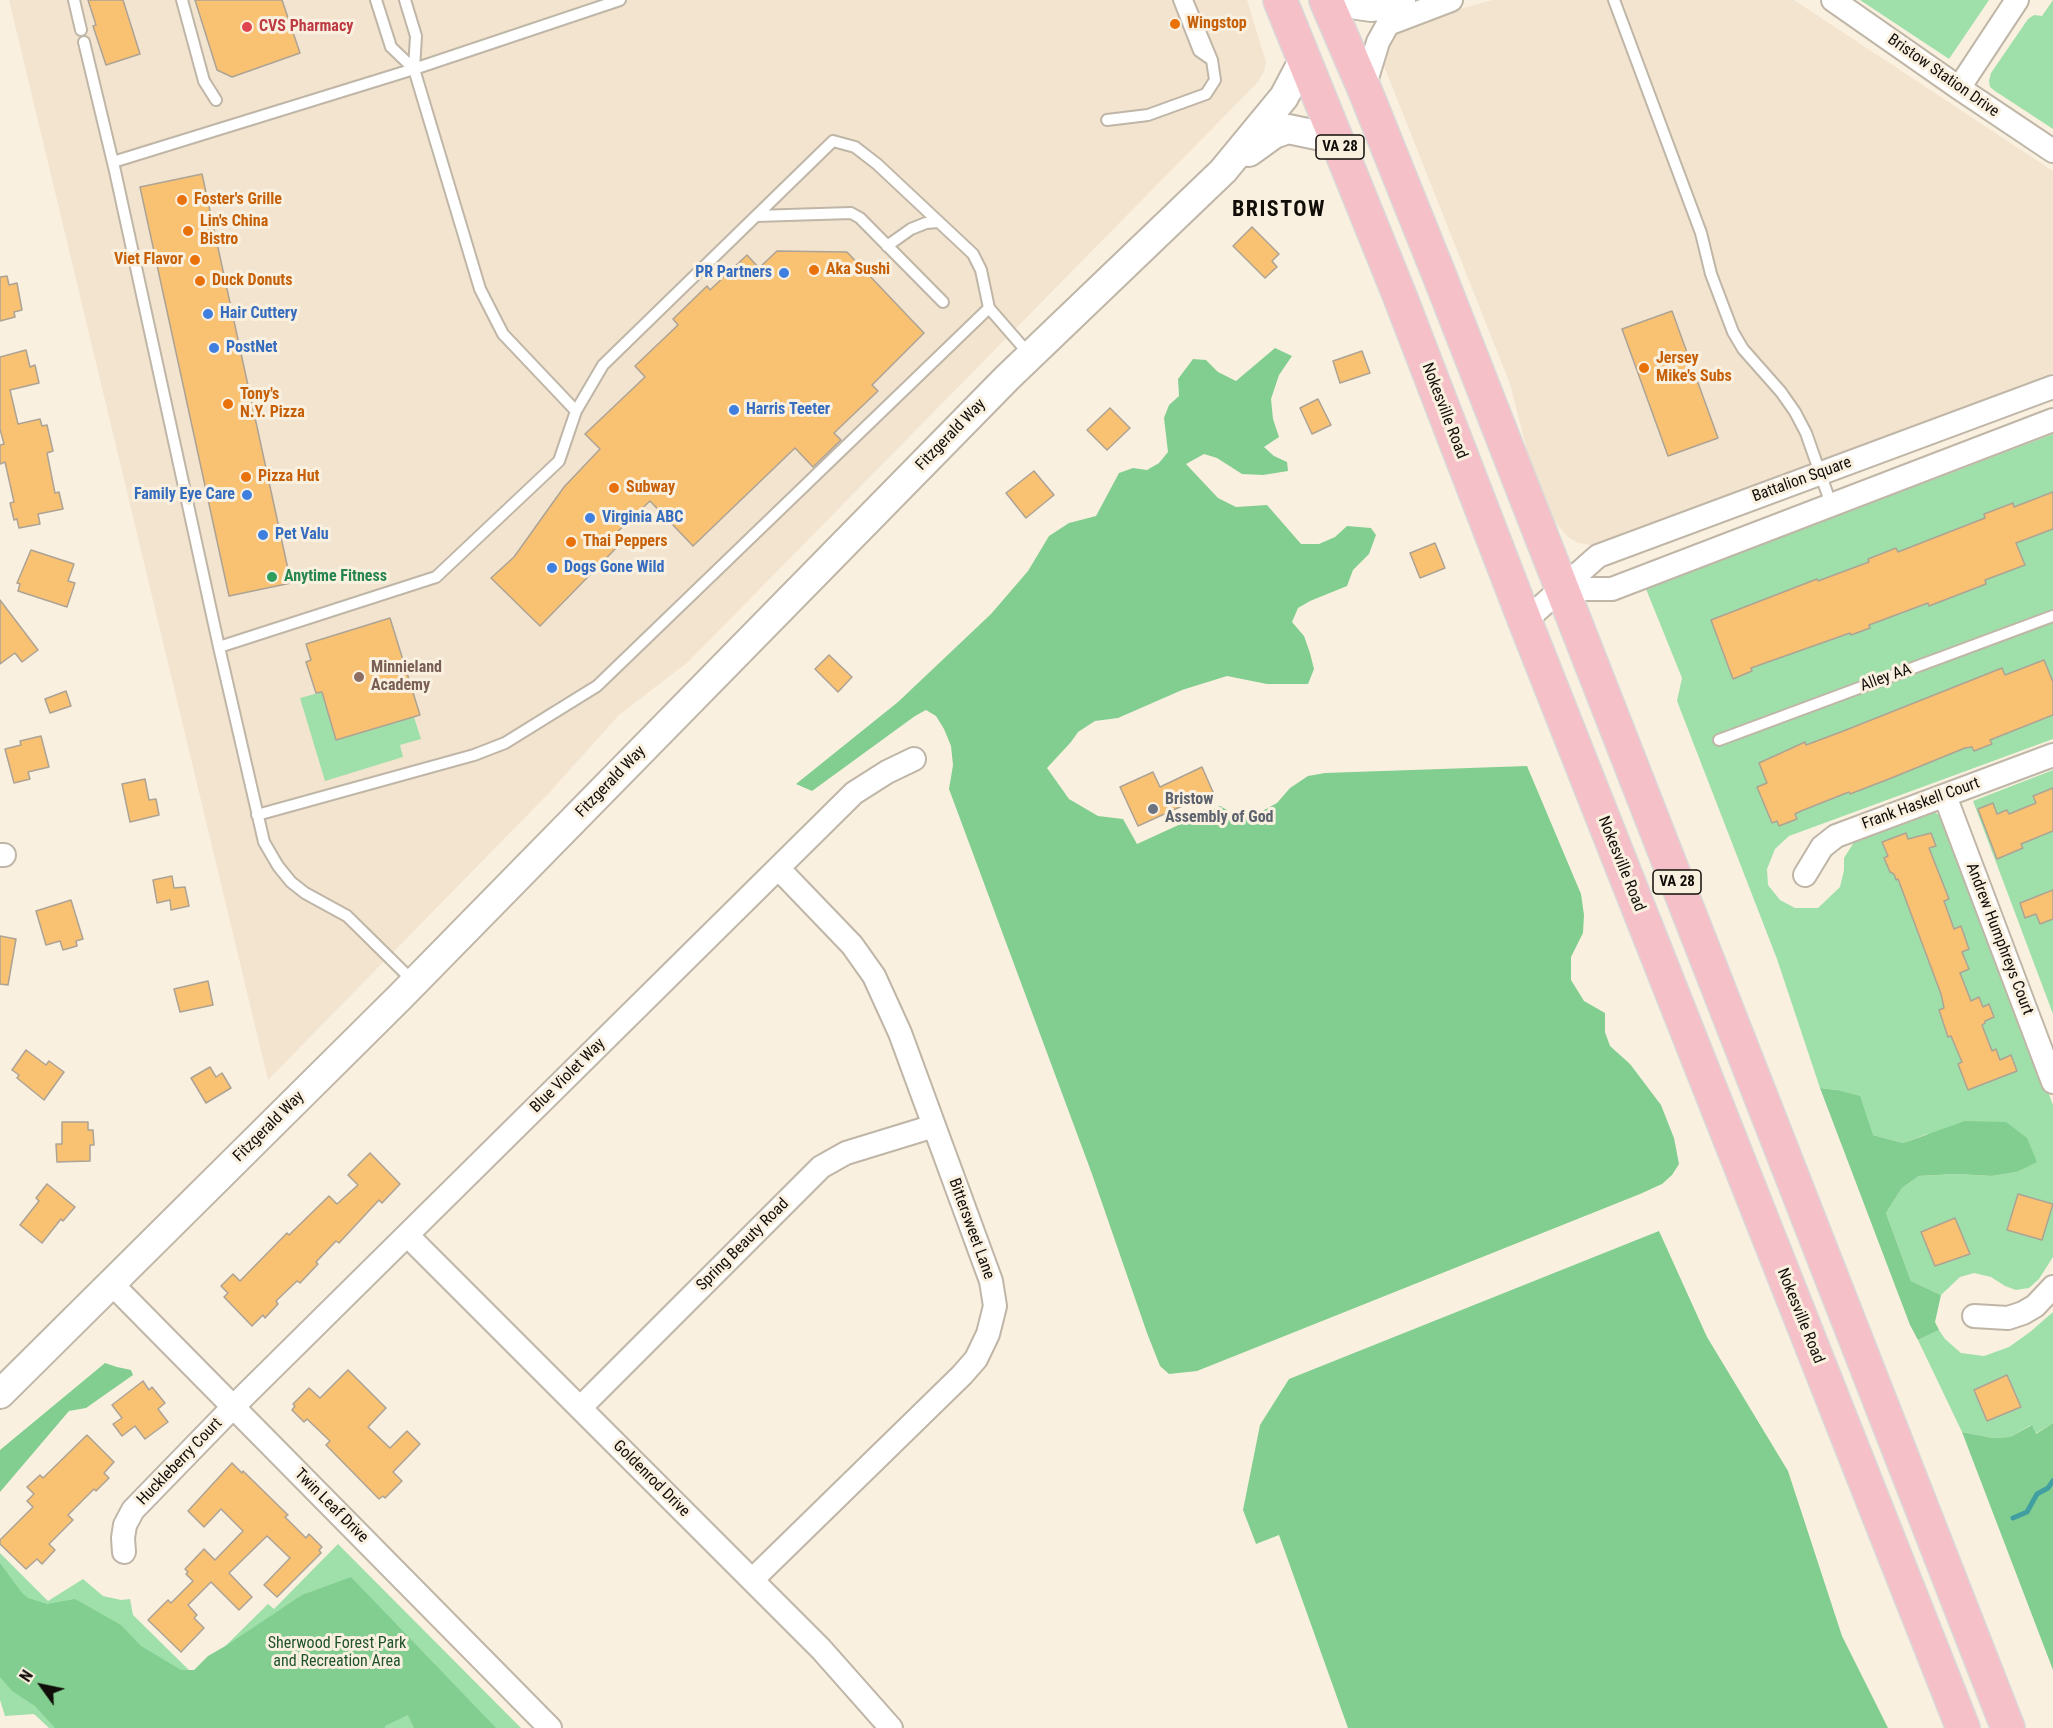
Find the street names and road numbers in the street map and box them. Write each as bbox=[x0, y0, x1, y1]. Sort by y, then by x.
street label: Bristow Station Drive bbox=[1884, 30, 2002, 122]
road number: VA 28 bbox=[1316, 135, 1364, 159]
street label: Nokesville Road bbox=[1417, 360, 1471, 462]
street label: Fitzgerald Way bbox=[912, 395, 990, 475]
street label: Battalion Square bbox=[1750, 453, 1854, 507]
street label: Alley AA bbox=[1858, 660, 1914, 696]
street label: Fitzgerald Way bbox=[572, 742, 650, 822]
street label: Frank Haskell Court bbox=[1860, 774, 1982, 834]
street label: Nokesville Road bbox=[1593, 814, 1649, 914]
street label: Andrew Humphreys Court bbox=[1961, 860, 2037, 1018]
road number: VA 28 bbox=[1653, 870, 1701, 894]
street label: Blue Violet Way bbox=[527, 1035, 609, 1117]
street label: Fitzgerald Way bbox=[230, 1088, 308, 1166]
street label: Bittersweet Lane bbox=[944, 1176, 998, 1282]
street label: Spring Beauty Road bbox=[693, 1195, 793, 1295]
street label: Nokesville Road bbox=[1772, 1266, 1828, 1366]
street label: Huckleberry Court bbox=[134, 1414, 226, 1510]
street label: Goldenrod Drive bbox=[609, 1437, 693, 1521]
street label: Twin Leaf Drive bbox=[290, 1465, 372, 1547]

